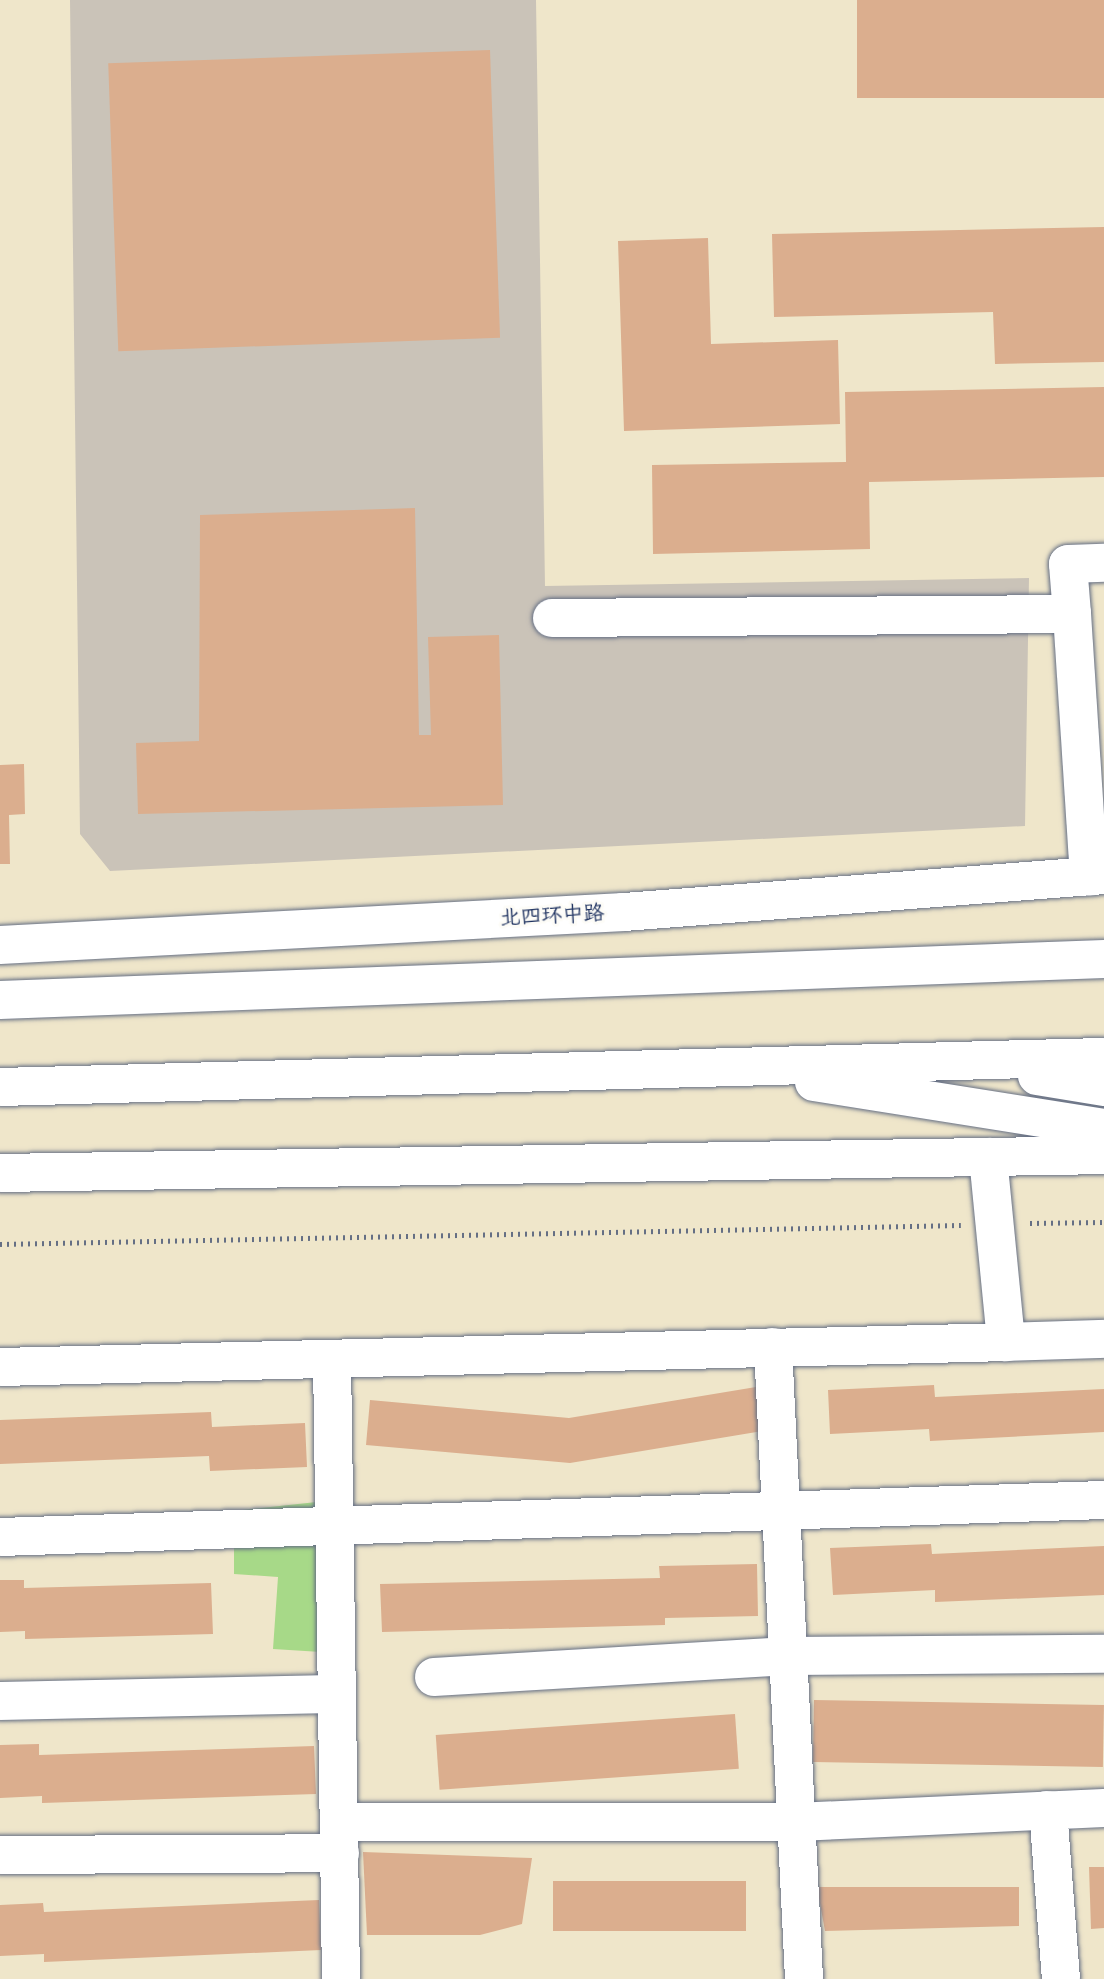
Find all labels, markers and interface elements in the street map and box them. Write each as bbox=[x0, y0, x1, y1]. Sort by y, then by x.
street label: 北四环中路 bbox=[499, 901, 605, 931]

